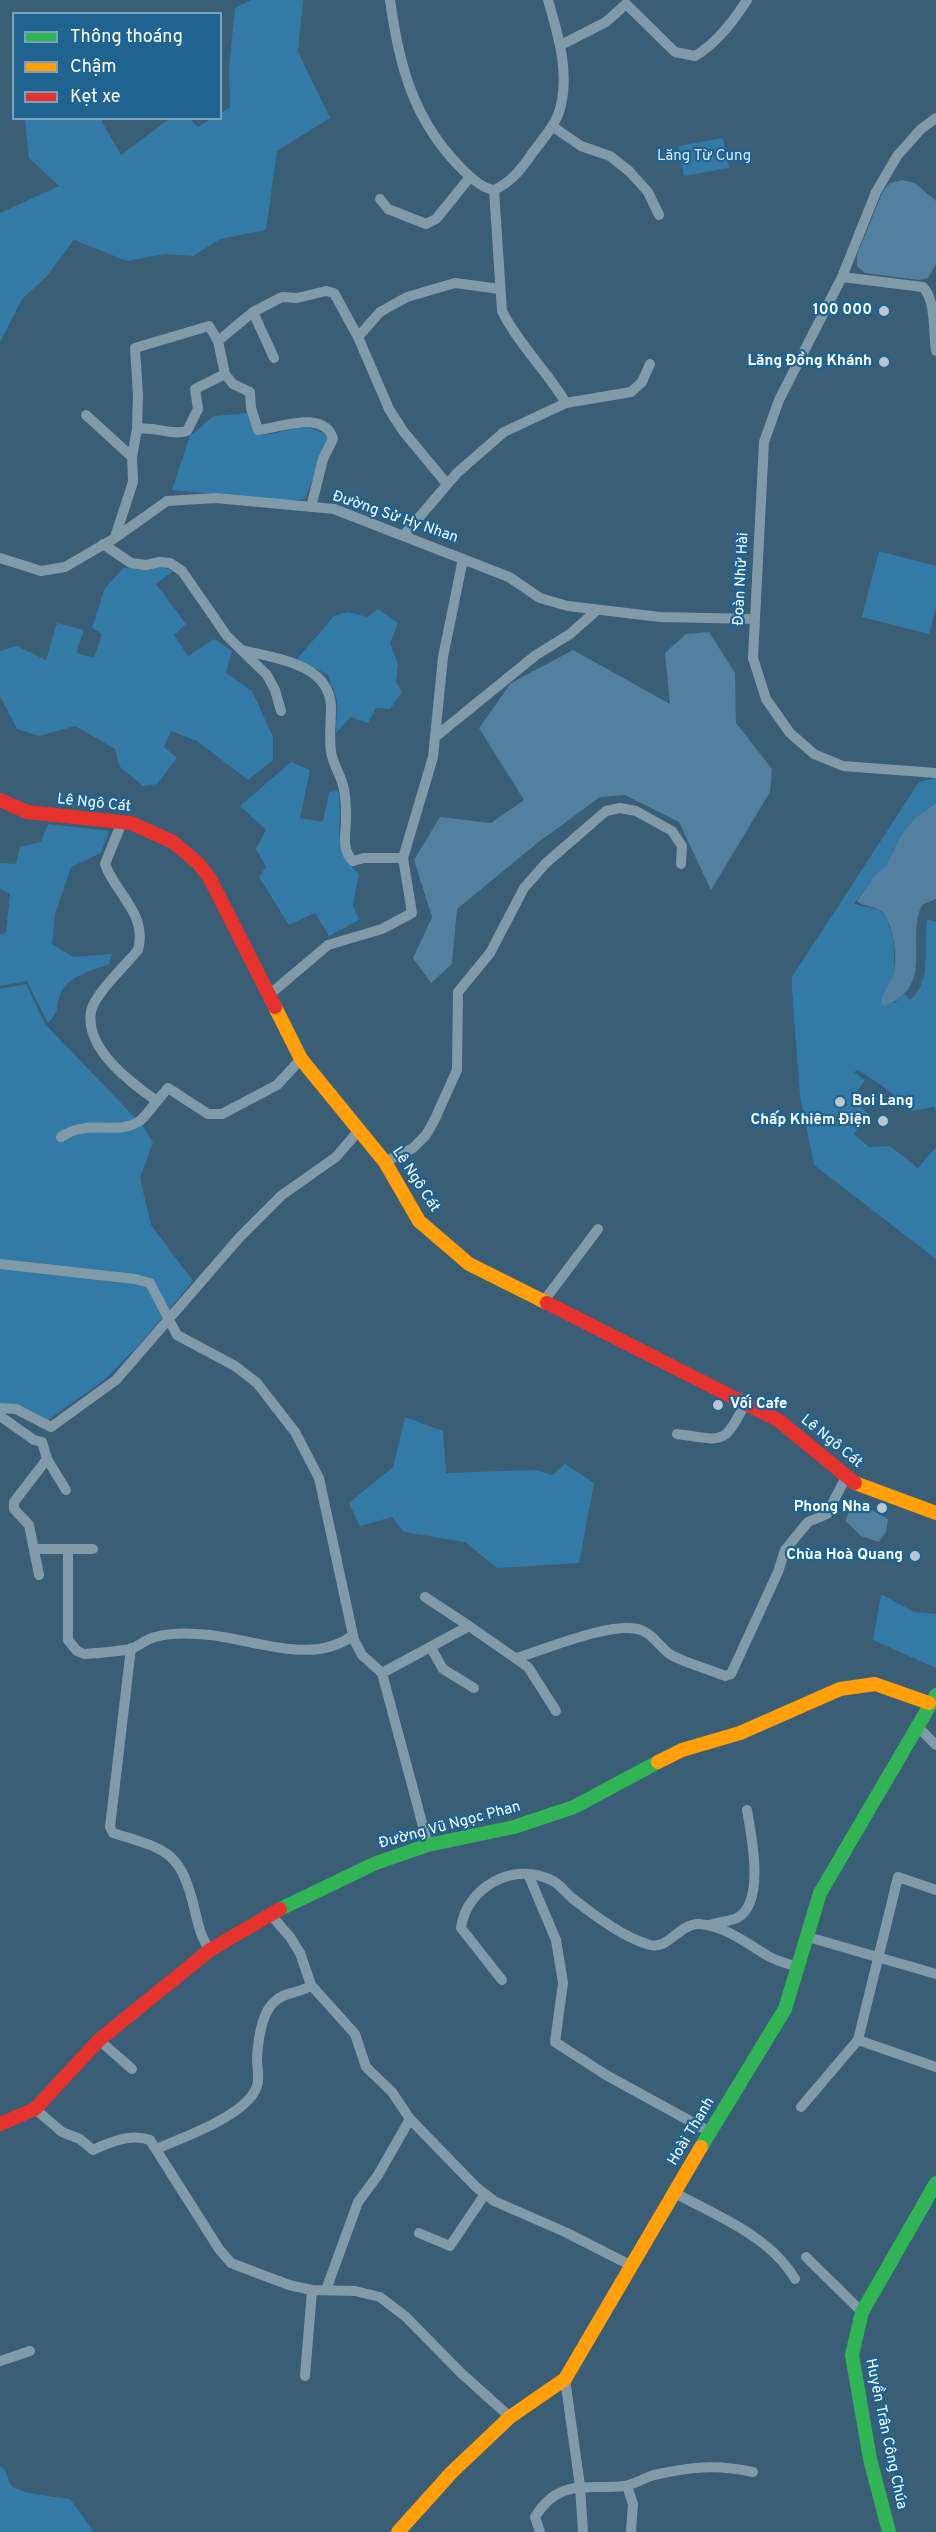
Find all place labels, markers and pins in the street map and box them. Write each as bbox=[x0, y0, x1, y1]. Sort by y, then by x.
place label: 100 000 bbox=[813, 302, 872, 320]
marker: 100 000 bbox=[877, 304, 891, 318]
place label: Lăng Đồng Khánh bbox=[748, 353, 872, 371]
marker: Lăng Đồng Khánh bbox=[877, 355, 891, 369]
place label: Boi Lang bbox=[852, 1093, 913, 1111]
marker: Boi Lang bbox=[833, 1095, 847, 1109]
place label: Chấp Khiêm Điện bbox=[751, 1112, 871, 1130]
marker: Chấp Khiêm Điện bbox=[876, 1114, 890, 1128]
place label: Vối Cafe bbox=[730, 1396, 787, 1414]
marker: Vối Cafe bbox=[711, 1398, 725, 1412]
place label: Phong Nha bbox=[794, 1499, 870, 1517]
marker: Phong Nha bbox=[875, 1501, 889, 1515]
place label: Chùa Hoà Quang bbox=[786, 1547, 903, 1565]
marker: Chùa Hoà Quang bbox=[908, 1549, 922, 1563]

